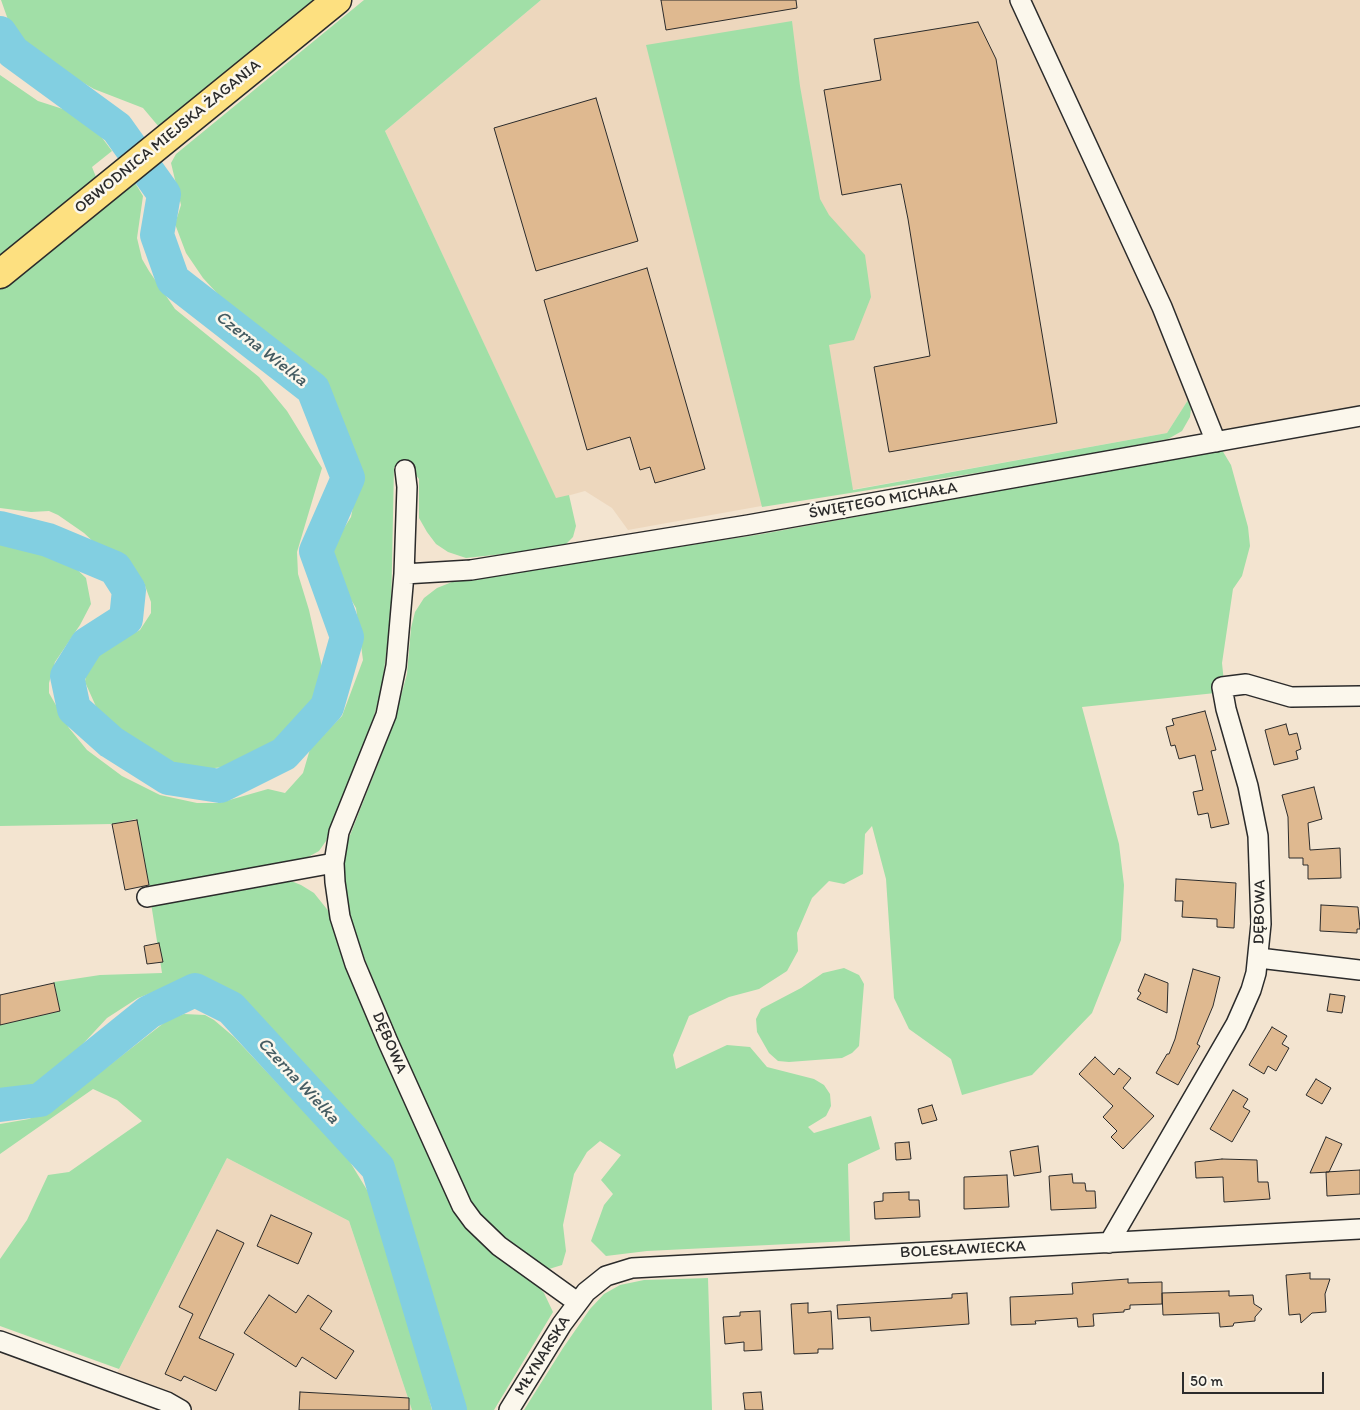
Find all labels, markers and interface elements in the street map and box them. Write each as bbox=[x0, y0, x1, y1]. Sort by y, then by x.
street label: OBWODNICA MIEJSKA ŻAGANIA bbox=[71, 56, 265, 218]
water label: Czerna Wielka bbox=[211, 306, 311, 392]
street label: ŚWIĘTEGO MICHAŁA bbox=[807, 478, 959, 524]
street label: DĘBOWA bbox=[1250, 879, 1270, 945]
street label: DĘBOWA bbox=[367, 1009, 411, 1077]
water label: Czerna Wielka bbox=[252, 1033, 344, 1129]
street label: BOLESŁAWIECKA bbox=[900, 1237, 1026, 1263]
street label: MŁYNARSKA bbox=[511, 1313, 575, 1399]
scale bar bbox=[1185, 1362, 1328, 1394]
text: 50 m bbox=[1190, 1372, 1223, 1390]

